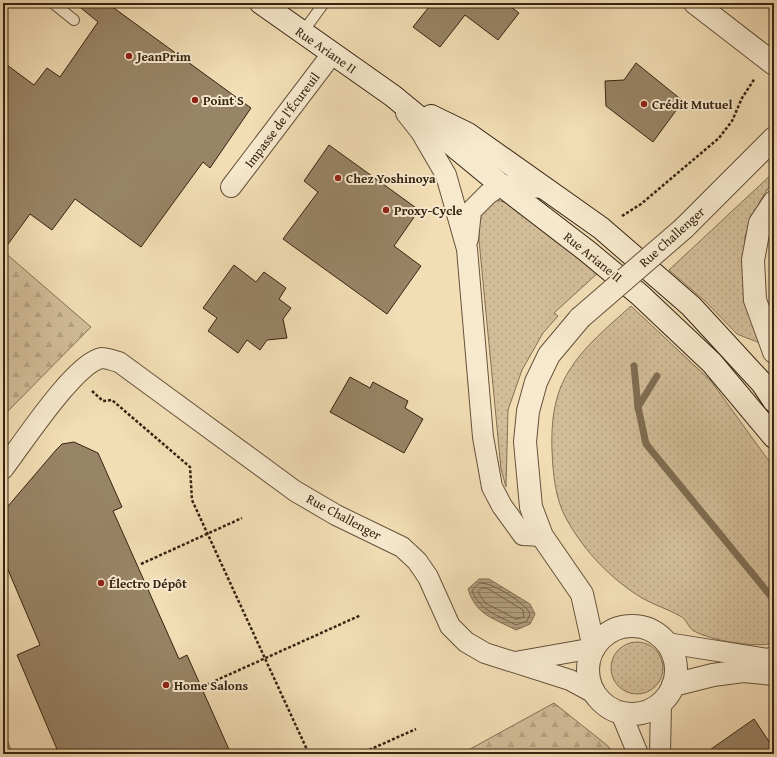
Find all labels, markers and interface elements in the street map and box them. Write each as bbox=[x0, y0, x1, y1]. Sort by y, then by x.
street label: Rue Ariane II bbox=[292, 22, 360, 78]
place label: JeanPrim bbox=[135, 47, 192, 66]
marker: JeanPrim bbox=[124, 51, 134, 61]
street label: Impasse de l'Écureuil bbox=[240, 68, 324, 172]
place label: Point S bbox=[203, 91, 244, 110]
marker: Point S bbox=[190, 95, 200, 105]
place label: Crédit Mutuel bbox=[652, 95, 732, 114]
marker: Crédit Mutuel bbox=[639, 99, 649, 109]
place label: Chez Yoshinoya bbox=[346, 169, 436, 188]
marker: Chez Yoshinoya bbox=[333, 173, 343, 183]
place label: Proxy-Cycle bbox=[394, 201, 462, 220]
street label: Rue Challenger bbox=[635, 202, 710, 272]
marker: Proxy-Cycle bbox=[381, 205, 391, 215]
street label: Rue Ariane II bbox=[560, 227, 626, 287]
street label: Rue Challenger bbox=[303, 489, 385, 545]
place label: Électro Dépôt bbox=[109, 574, 187, 593]
marker: Électro Dépôt bbox=[96, 578, 106, 588]
place label: Home Salons bbox=[174, 676, 248, 695]
marker: Home Salons bbox=[161, 680, 171, 690]

